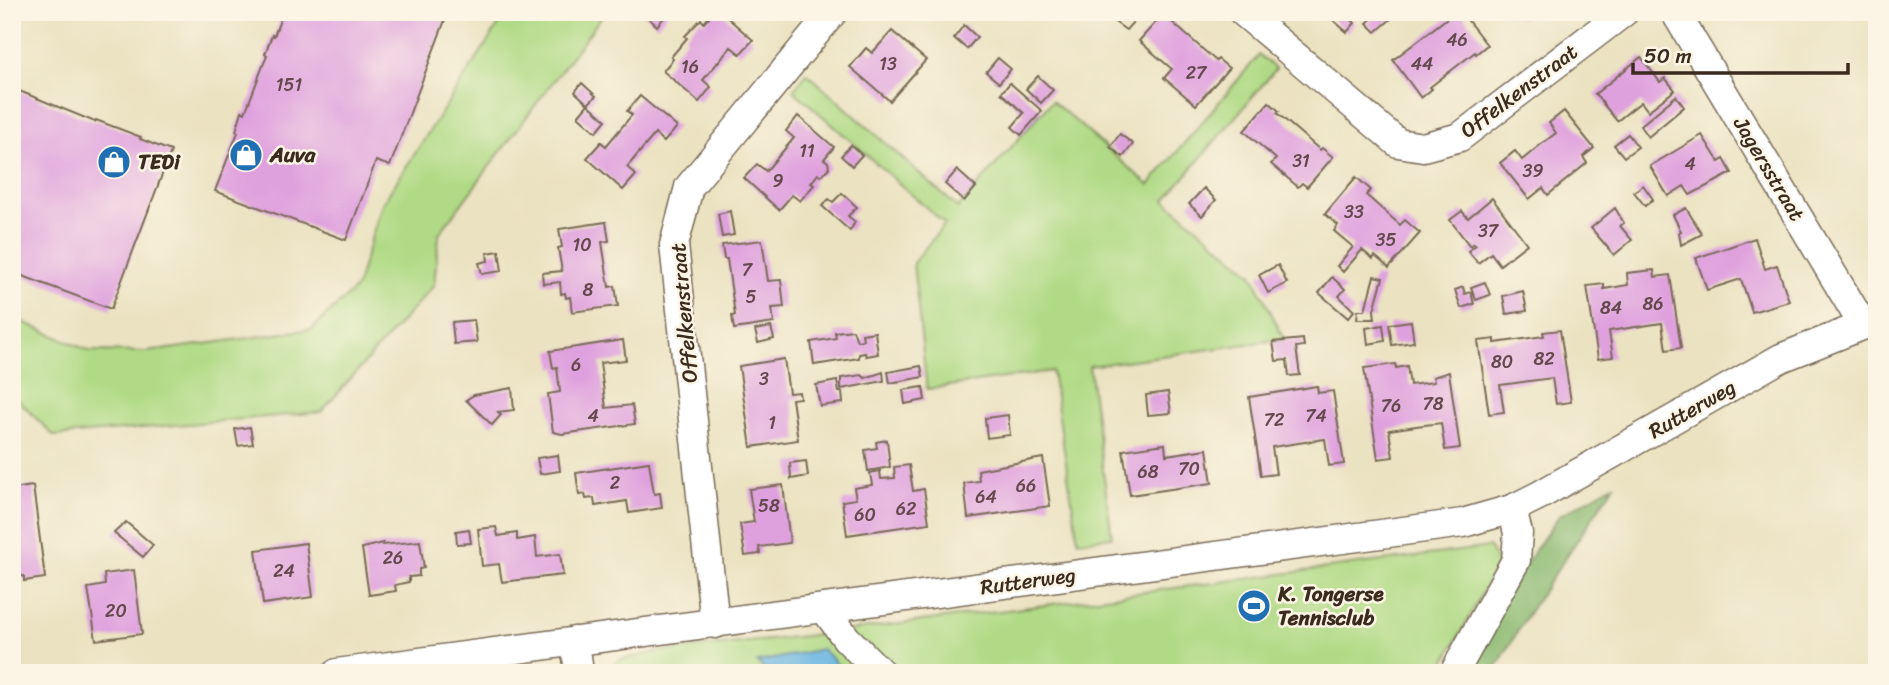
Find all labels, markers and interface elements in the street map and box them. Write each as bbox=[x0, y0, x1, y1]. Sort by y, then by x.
house number: 46 bbox=[1446, 24, 1468, 56]
scale bar bbox=[1633, 32, 1849, 76]
street label: Offelkenstraat bbox=[1452, 34, 1586, 148]
text: 50 m bbox=[1644, 37, 1692, 75]
house number: 13 bbox=[879, 48, 897, 80]
house number: 44 bbox=[1411, 48, 1433, 80]
house number: 16 bbox=[681, 51, 699, 83]
house number: 27 bbox=[1186, 57, 1208, 89]
house number: 151 bbox=[276, 69, 302, 101]
street label: Jagersstraat bbox=[1722, 108, 1815, 229]
house number: 11 bbox=[799, 135, 815, 167]
shop icon: Auva bbox=[227, 136, 265, 174]
place label: Auva bbox=[269, 136, 317, 174]
shop icon: TEDi bbox=[95, 143, 133, 181]
place label: TEDi bbox=[138, 143, 181, 181]
house number: 31 bbox=[1292, 145, 1310, 177]
house number: 4 bbox=[1684, 148, 1696, 180]
house number: 39 bbox=[1523, 155, 1543, 187]
house number: 9 bbox=[772, 165, 784, 197]
house number: 33 bbox=[1344, 196, 1364, 228]
house number: 37 bbox=[1478, 215, 1500, 247]
house number: 35 bbox=[1376, 224, 1396, 256]
house number: 10 bbox=[572, 229, 592, 261]
street label: Offelkenstraat bbox=[659, 242, 709, 384]
house number: 7 bbox=[742, 254, 754, 286]
house number: 8 bbox=[583, 274, 594, 306]
house number: 5 bbox=[746, 281, 757, 313]
house number: 86 bbox=[1642, 288, 1664, 320]
house number: 84 bbox=[1600, 292, 1622, 324]
house number: 82 bbox=[1533, 343, 1555, 375]
house number: 80 bbox=[1491, 346, 1513, 378]
house number: 6 bbox=[571, 349, 581, 381]
house number: 3 bbox=[759, 363, 769, 395]
street label: Rutterweg bbox=[1641, 369, 1743, 449]
house number: 78 bbox=[1422, 388, 1444, 420]
house number: 76 bbox=[1381, 390, 1401, 422]
house number: 4 bbox=[587, 400, 599, 432]
house number: 74 bbox=[1305, 400, 1327, 432]
house number: 72 bbox=[1264, 404, 1284, 436]
house number: 1 bbox=[768, 407, 776, 439]
house number: 70 bbox=[1178, 453, 1200, 485]
house number: 68 bbox=[1137, 456, 1159, 488]
house number: 2 bbox=[610, 467, 620, 499]
house number: 66 bbox=[1016, 470, 1036, 502]
house number: 64 bbox=[975, 481, 997, 513]
house number: 58 bbox=[758, 490, 780, 522]
house number: 62 bbox=[896, 493, 916, 525]
house number: 60 bbox=[854, 499, 876, 531]
house number: 26 bbox=[383, 542, 403, 574]
house number: 24 bbox=[273, 555, 295, 587]
street label: Rutterweg bbox=[978, 556, 1078, 606]
place label: K. Tongerse Tennisclub bbox=[1277, 575, 1384, 637]
sports icon: K. Tongerse Tennisclub bbox=[1235, 587, 1273, 625]
house number: 20 bbox=[105, 595, 127, 627]

